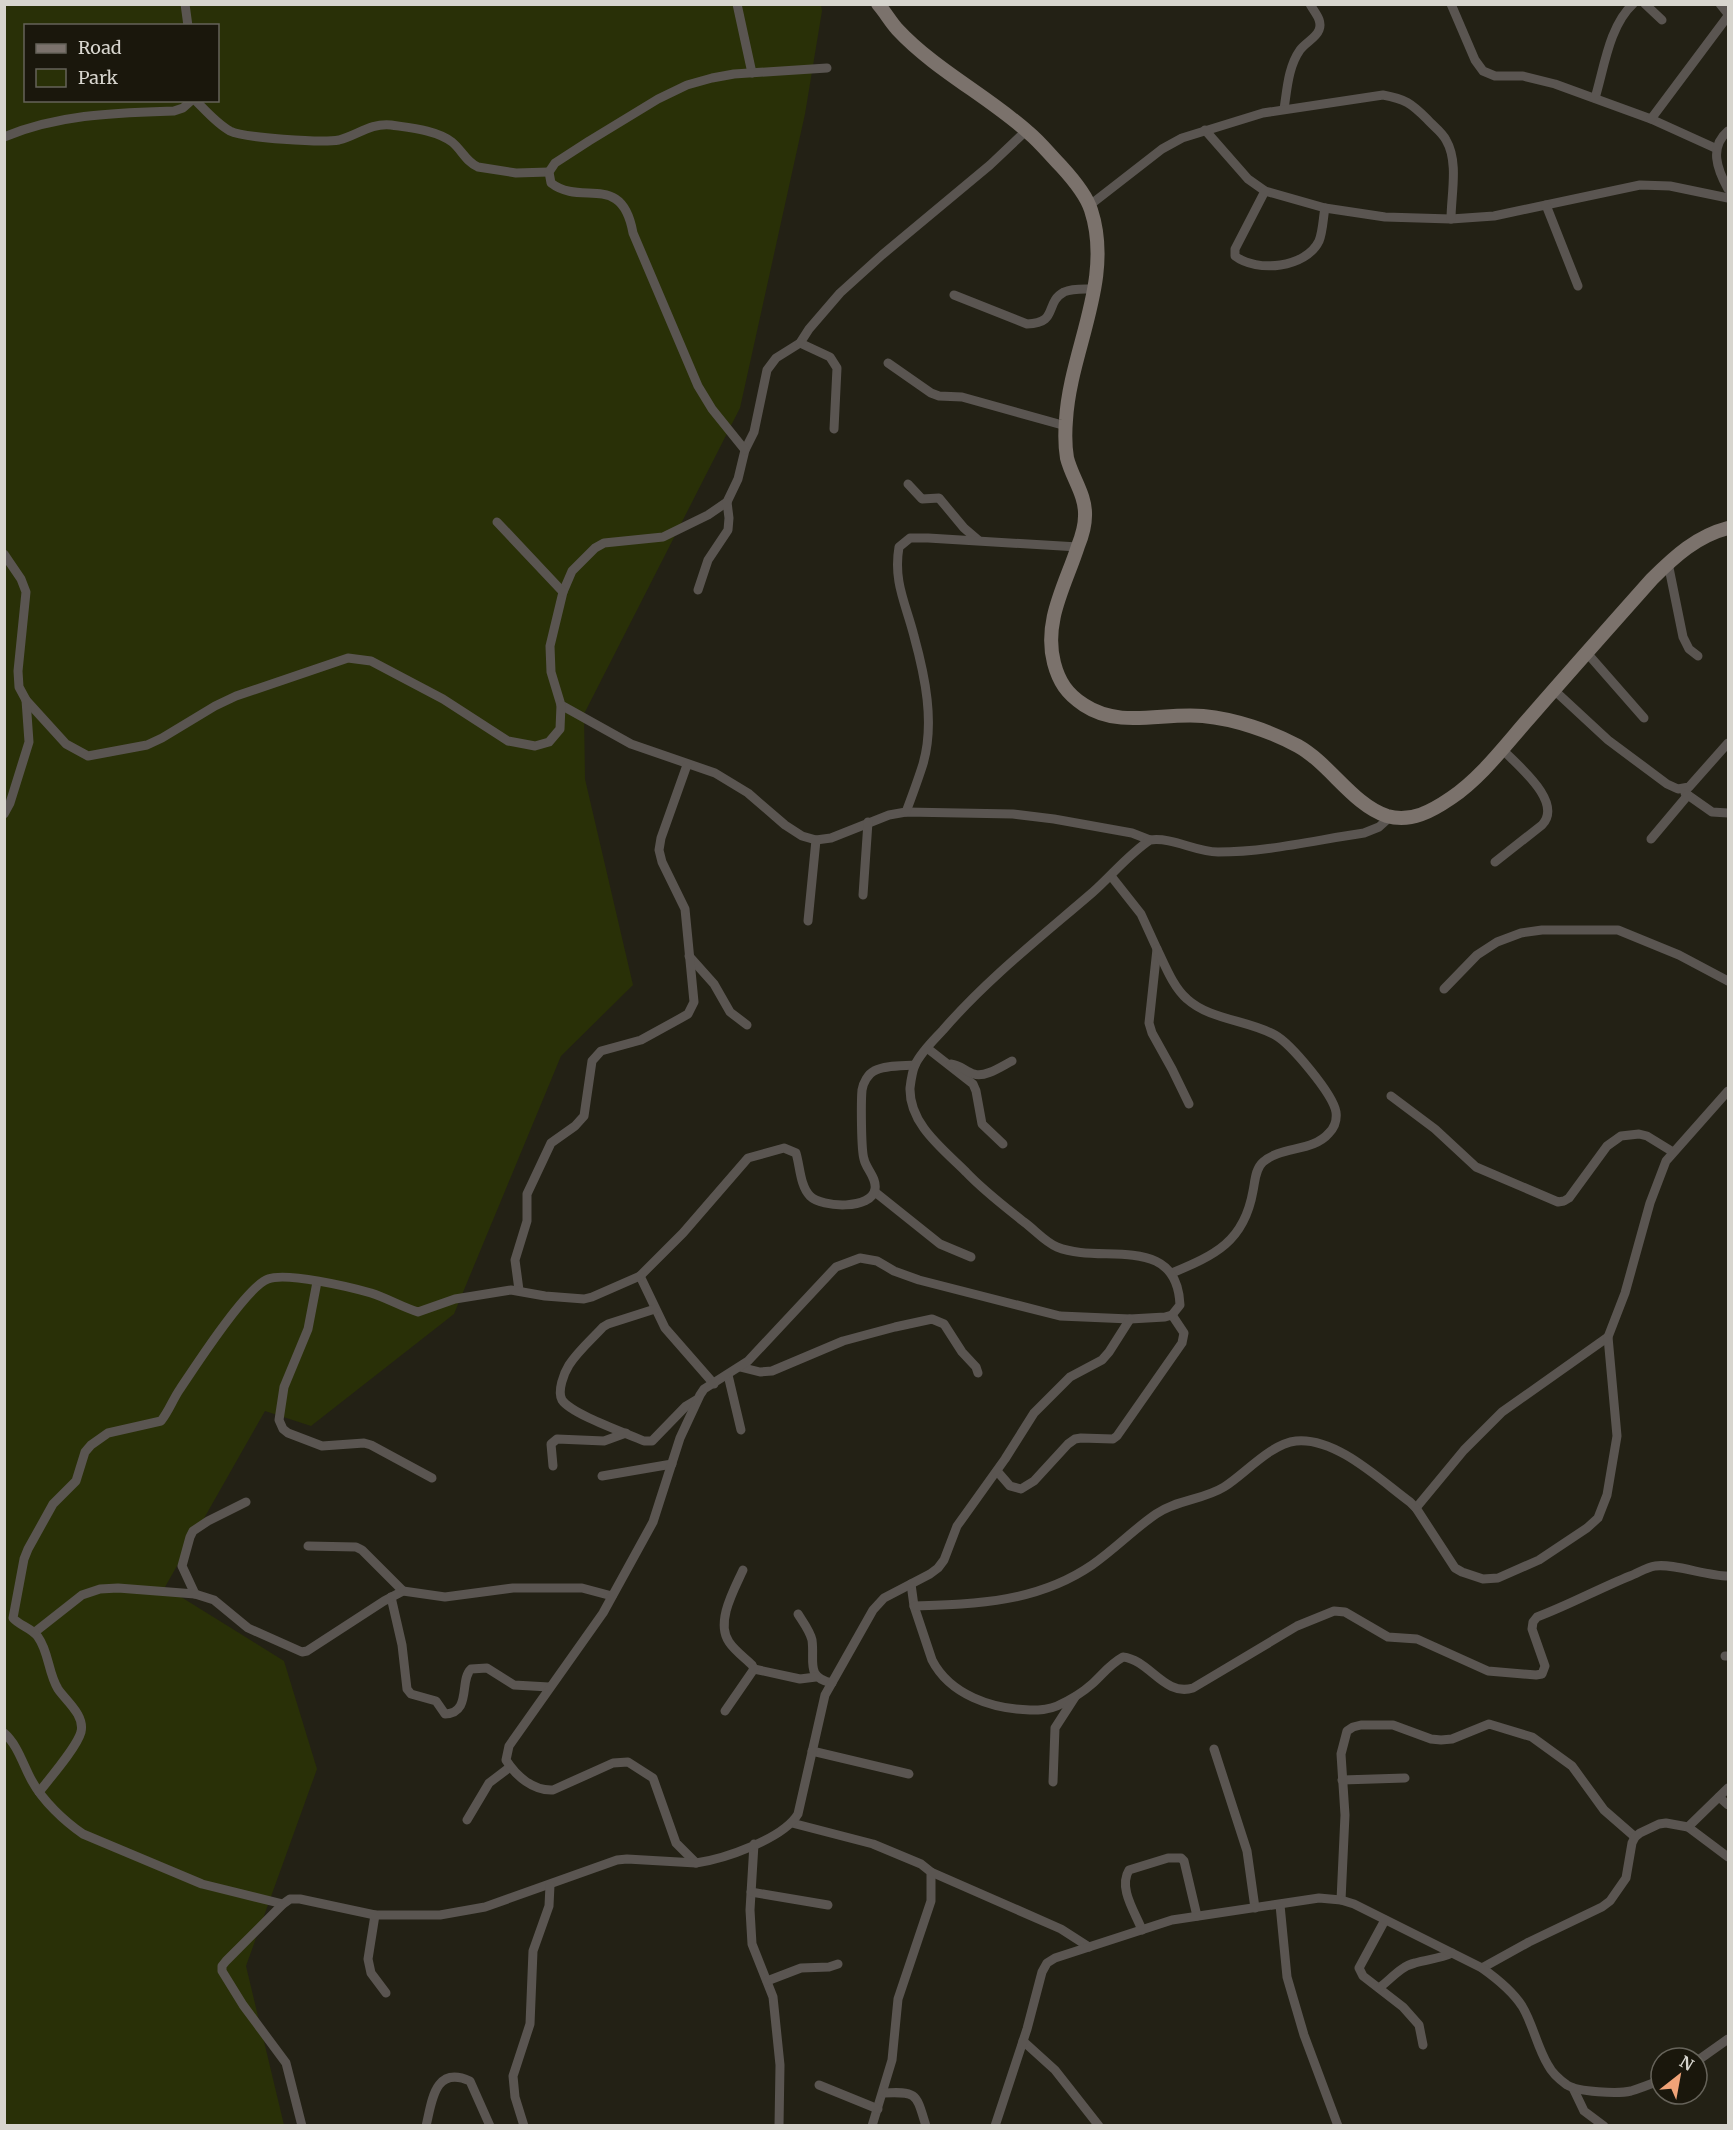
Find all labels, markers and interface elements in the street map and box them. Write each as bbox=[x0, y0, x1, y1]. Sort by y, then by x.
legend bbox=[24, 24, 219, 102]
text: Road bbox=[78, 36, 122, 59]
text: Park bbox=[78, 66, 119, 89]
north arrow bbox=[1649, 2046, 1709, 2106]
text: N bbox=[1676, 2051, 1698, 2075]

